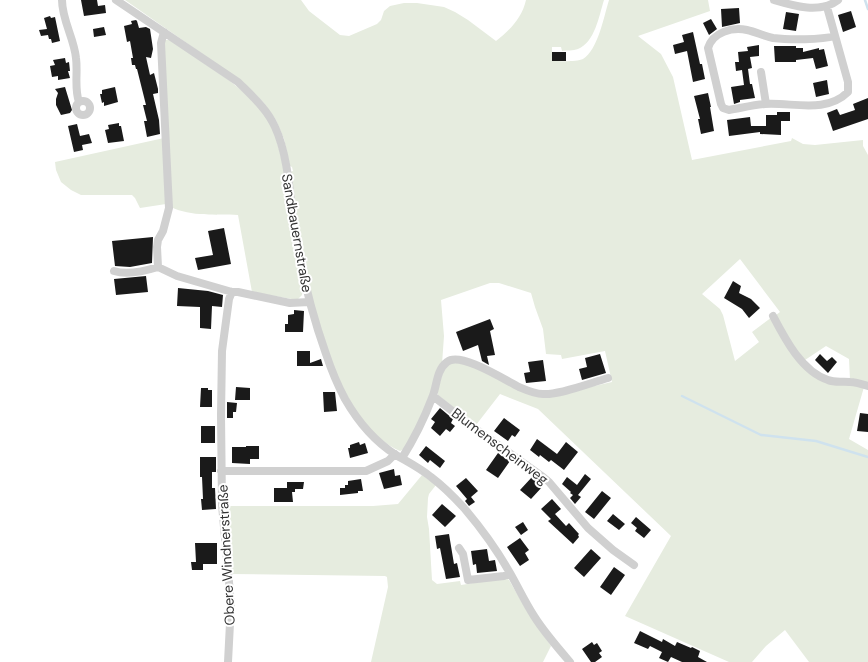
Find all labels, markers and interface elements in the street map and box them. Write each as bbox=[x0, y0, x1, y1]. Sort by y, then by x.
street label: Sandbauernstraße bbox=[278, 172, 316, 294]
street label: Blumenscheinweg bbox=[448, 404, 552, 488]
street label: Obere Windnerstraße bbox=[213, 484, 239, 626]

